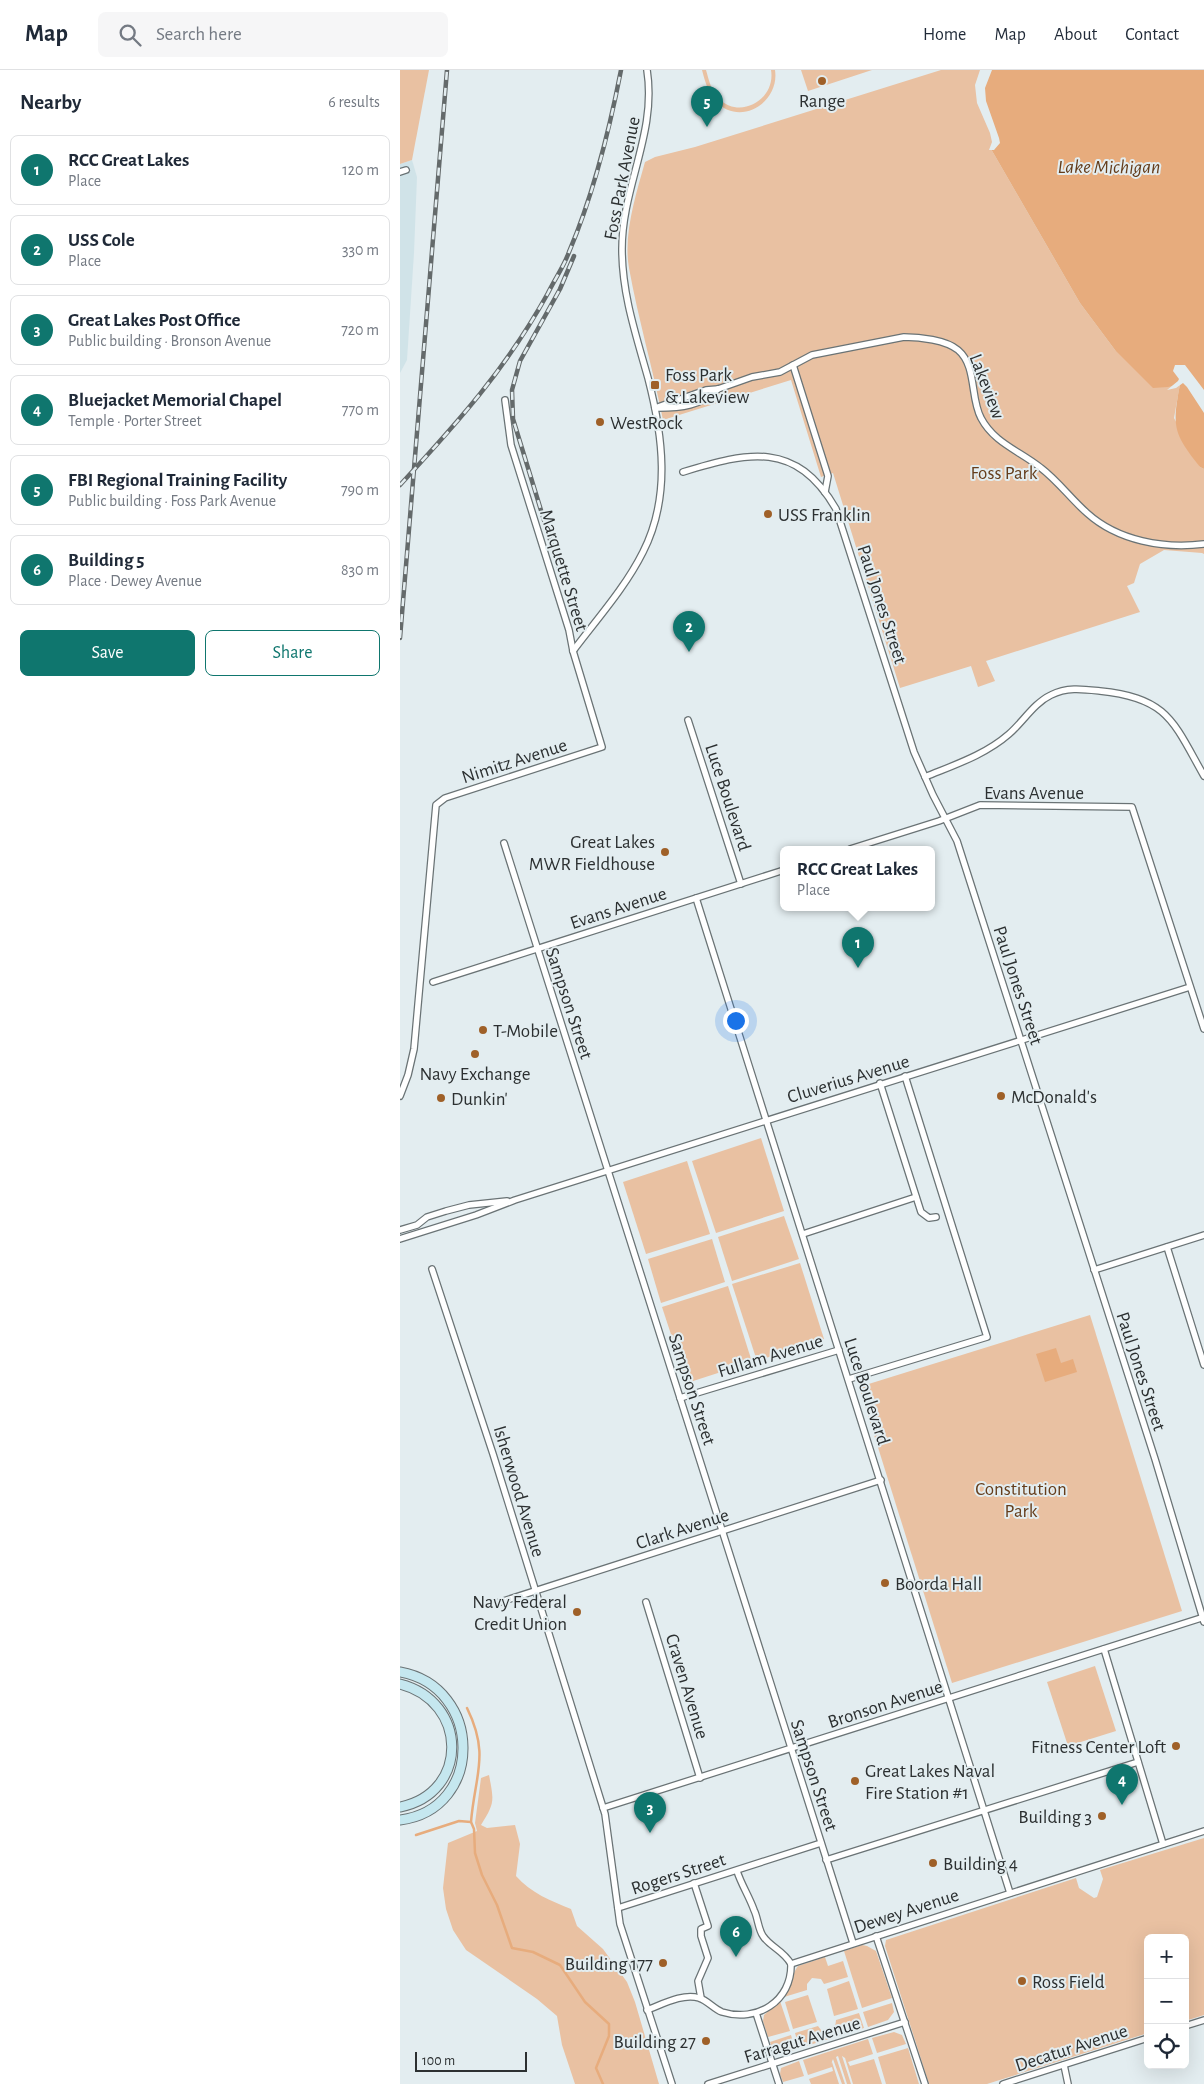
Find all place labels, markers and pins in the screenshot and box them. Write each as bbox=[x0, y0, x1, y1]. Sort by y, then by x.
marker: Range bbox=[816, 75, 828, 87]
pin: 5 bbox=[691, 86, 723, 127]
place label: Range bbox=[799, 92, 845, 111]
place label: Foss Park & Lakeview bbox=[665, 366, 750, 407]
marker: Foss Park & Lakeview bbox=[649, 379, 661, 391]
place label: WestRock bbox=[610, 414, 683, 433]
marker: WestRock bbox=[594, 416, 606, 428]
place label: USS Franklin bbox=[778, 506, 871, 525]
marker: USS Franklin bbox=[762, 508, 774, 520]
pin: 2 bbox=[673, 611, 705, 652]
place label: Great Lakes MWR Fieldhouse bbox=[529, 833, 655, 874]
marker: Great Lakes MWR Fieldhouse bbox=[659, 846, 671, 858]
pin: 1 bbox=[842, 927, 874, 968]
place label: T-Mobile bbox=[493, 1022, 558, 1041]
marker: T-Mobile bbox=[477, 1024, 489, 1036]
marker: Navy Exchange bbox=[469, 1048, 481, 1060]
place label: Navy Exchange bbox=[419, 1065, 531, 1084]
place label: McDonald's bbox=[1011, 1088, 1097, 1107]
place label: Dunkin' bbox=[451, 1090, 508, 1109]
marker: McDonald's bbox=[995, 1090, 1007, 1102]
marker: Dunkin' bbox=[435, 1092, 447, 1104]
place label: Boorda Hall bbox=[895, 1575, 982, 1594]
marker: Boorda Hall bbox=[879, 1577, 891, 1589]
place label: Navy Federal Credit Union bbox=[472, 1593, 567, 1634]
marker: Navy Federal Credit Union bbox=[571, 1606, 583, 1618]
place label: Fitness Center Loft bbox=[1031, 1738, 1166, 1757]
marker: Fitness Center Loft bbox=[1170, 1740, 1182, 1752]
place label: Great Lakes Naval Fire Station #1 bbox=[865, 1762, 995, 1803]
pin: 4 bbox=[1106, 1764, 1138, 1805]
marker: Great Lakes Naval Fire Station #1 bbox=[849, 1775, 861, 1787]
pin: 3 bbox=[634, 1792, 666, 1833]
place label: Building 3 bbox=[1018, 1808, 1092, 1827]
marker: Building 3 bbox=[1096, 1810, 1108, 1822]
place label: Building 4 bbox=[943, 1855, 1018, 1874]
marker: Building 4 bbox=[927, 1857, 939, 1869]
pin: 6 bbox=[720, 1916, 752, 1957]
place label: Building 177 bbox=[565, 1955, 653, 1974]
marker: Building 177 bbox=[657, 1957, 669, 1969]
place label: Ross Field bbox=[1032, 1973, 1105, 1992]
marker: Ross Field bbox=[1016, 1975, 1028, 1987]
place label: Building 27 bbox=[614, 2033, 696, 2052]
marker: Building 27 bbox=[700, 2035, 712, 2047]

